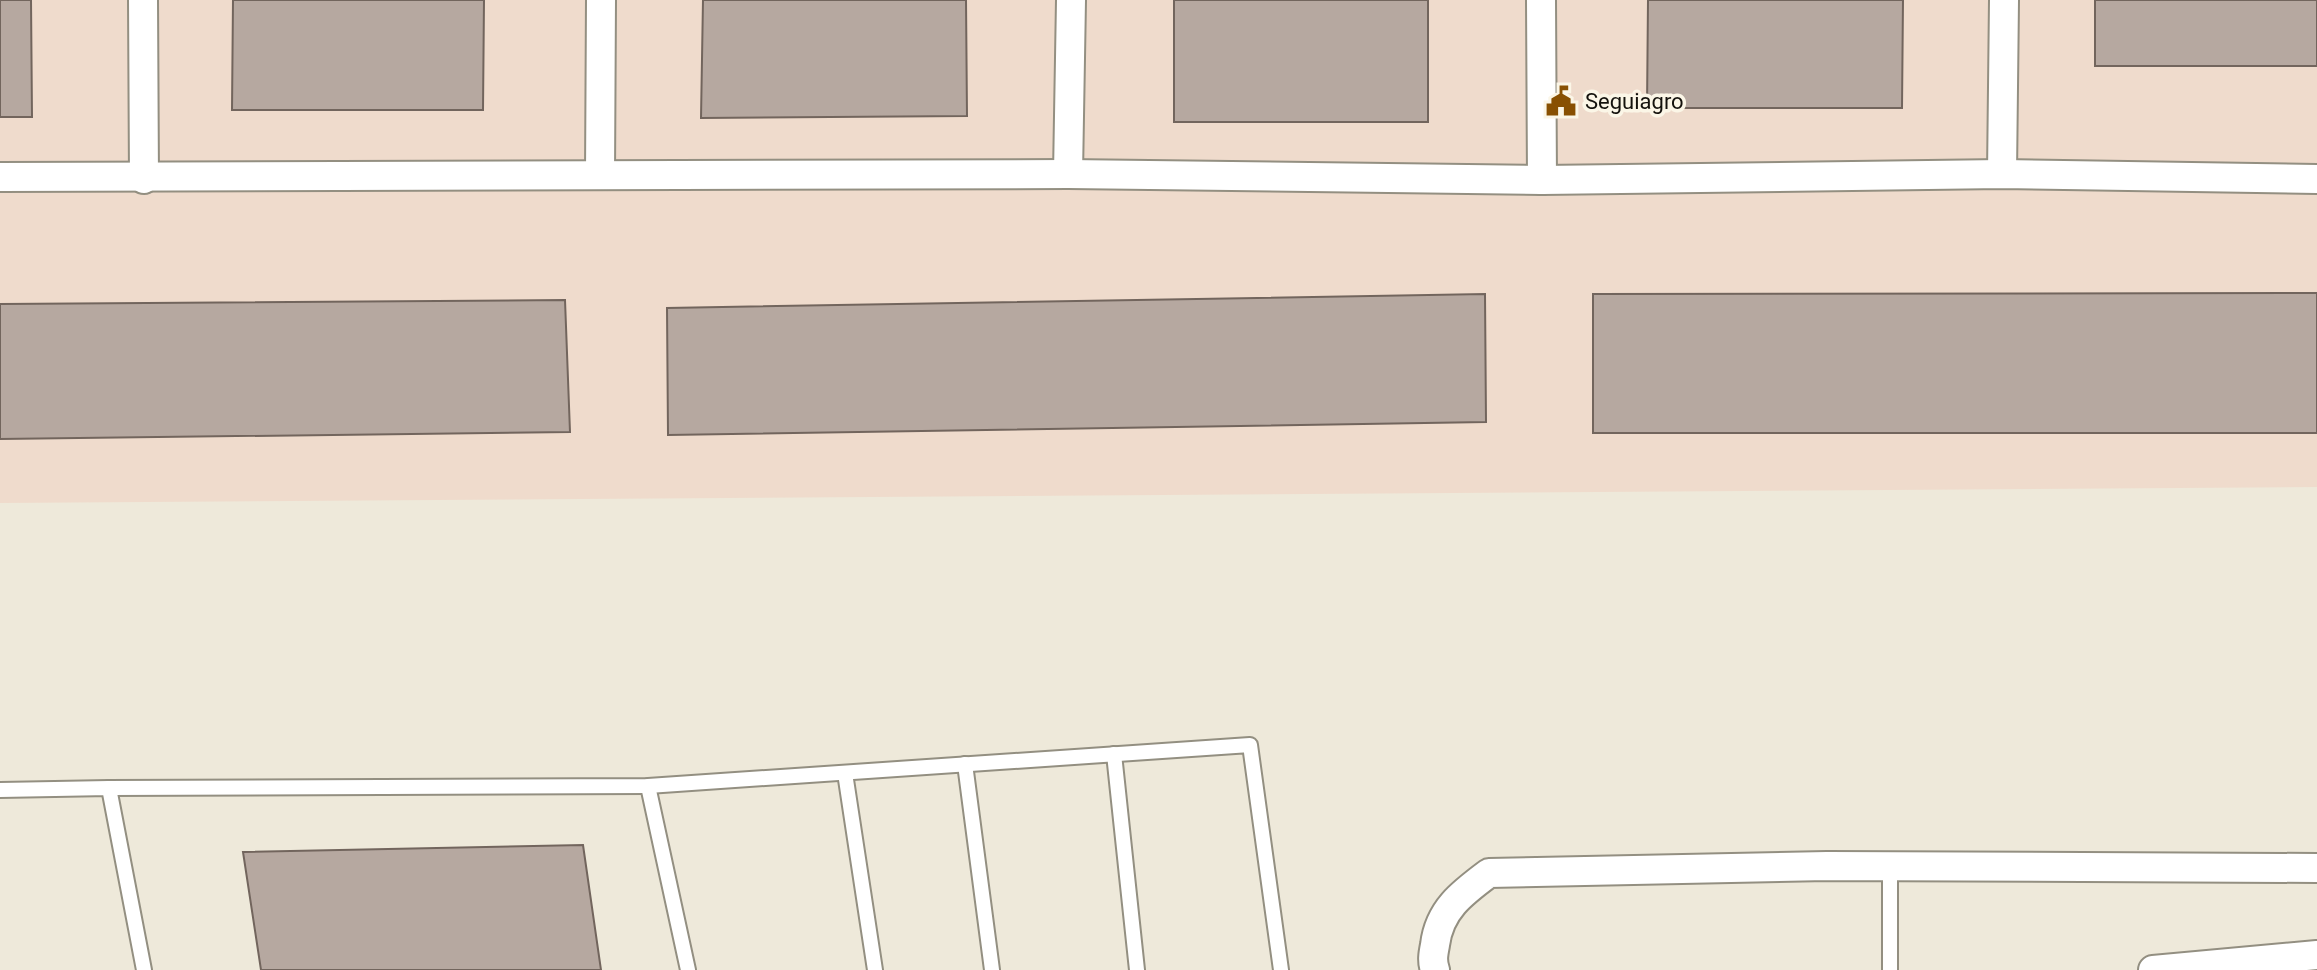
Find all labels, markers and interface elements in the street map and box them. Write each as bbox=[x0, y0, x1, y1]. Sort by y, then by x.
public building icon: Seguiagro bbox=[1544, 84, 1578, 118]
place label: Seguiagro bbox=[1585, 89, 1684, 114]

